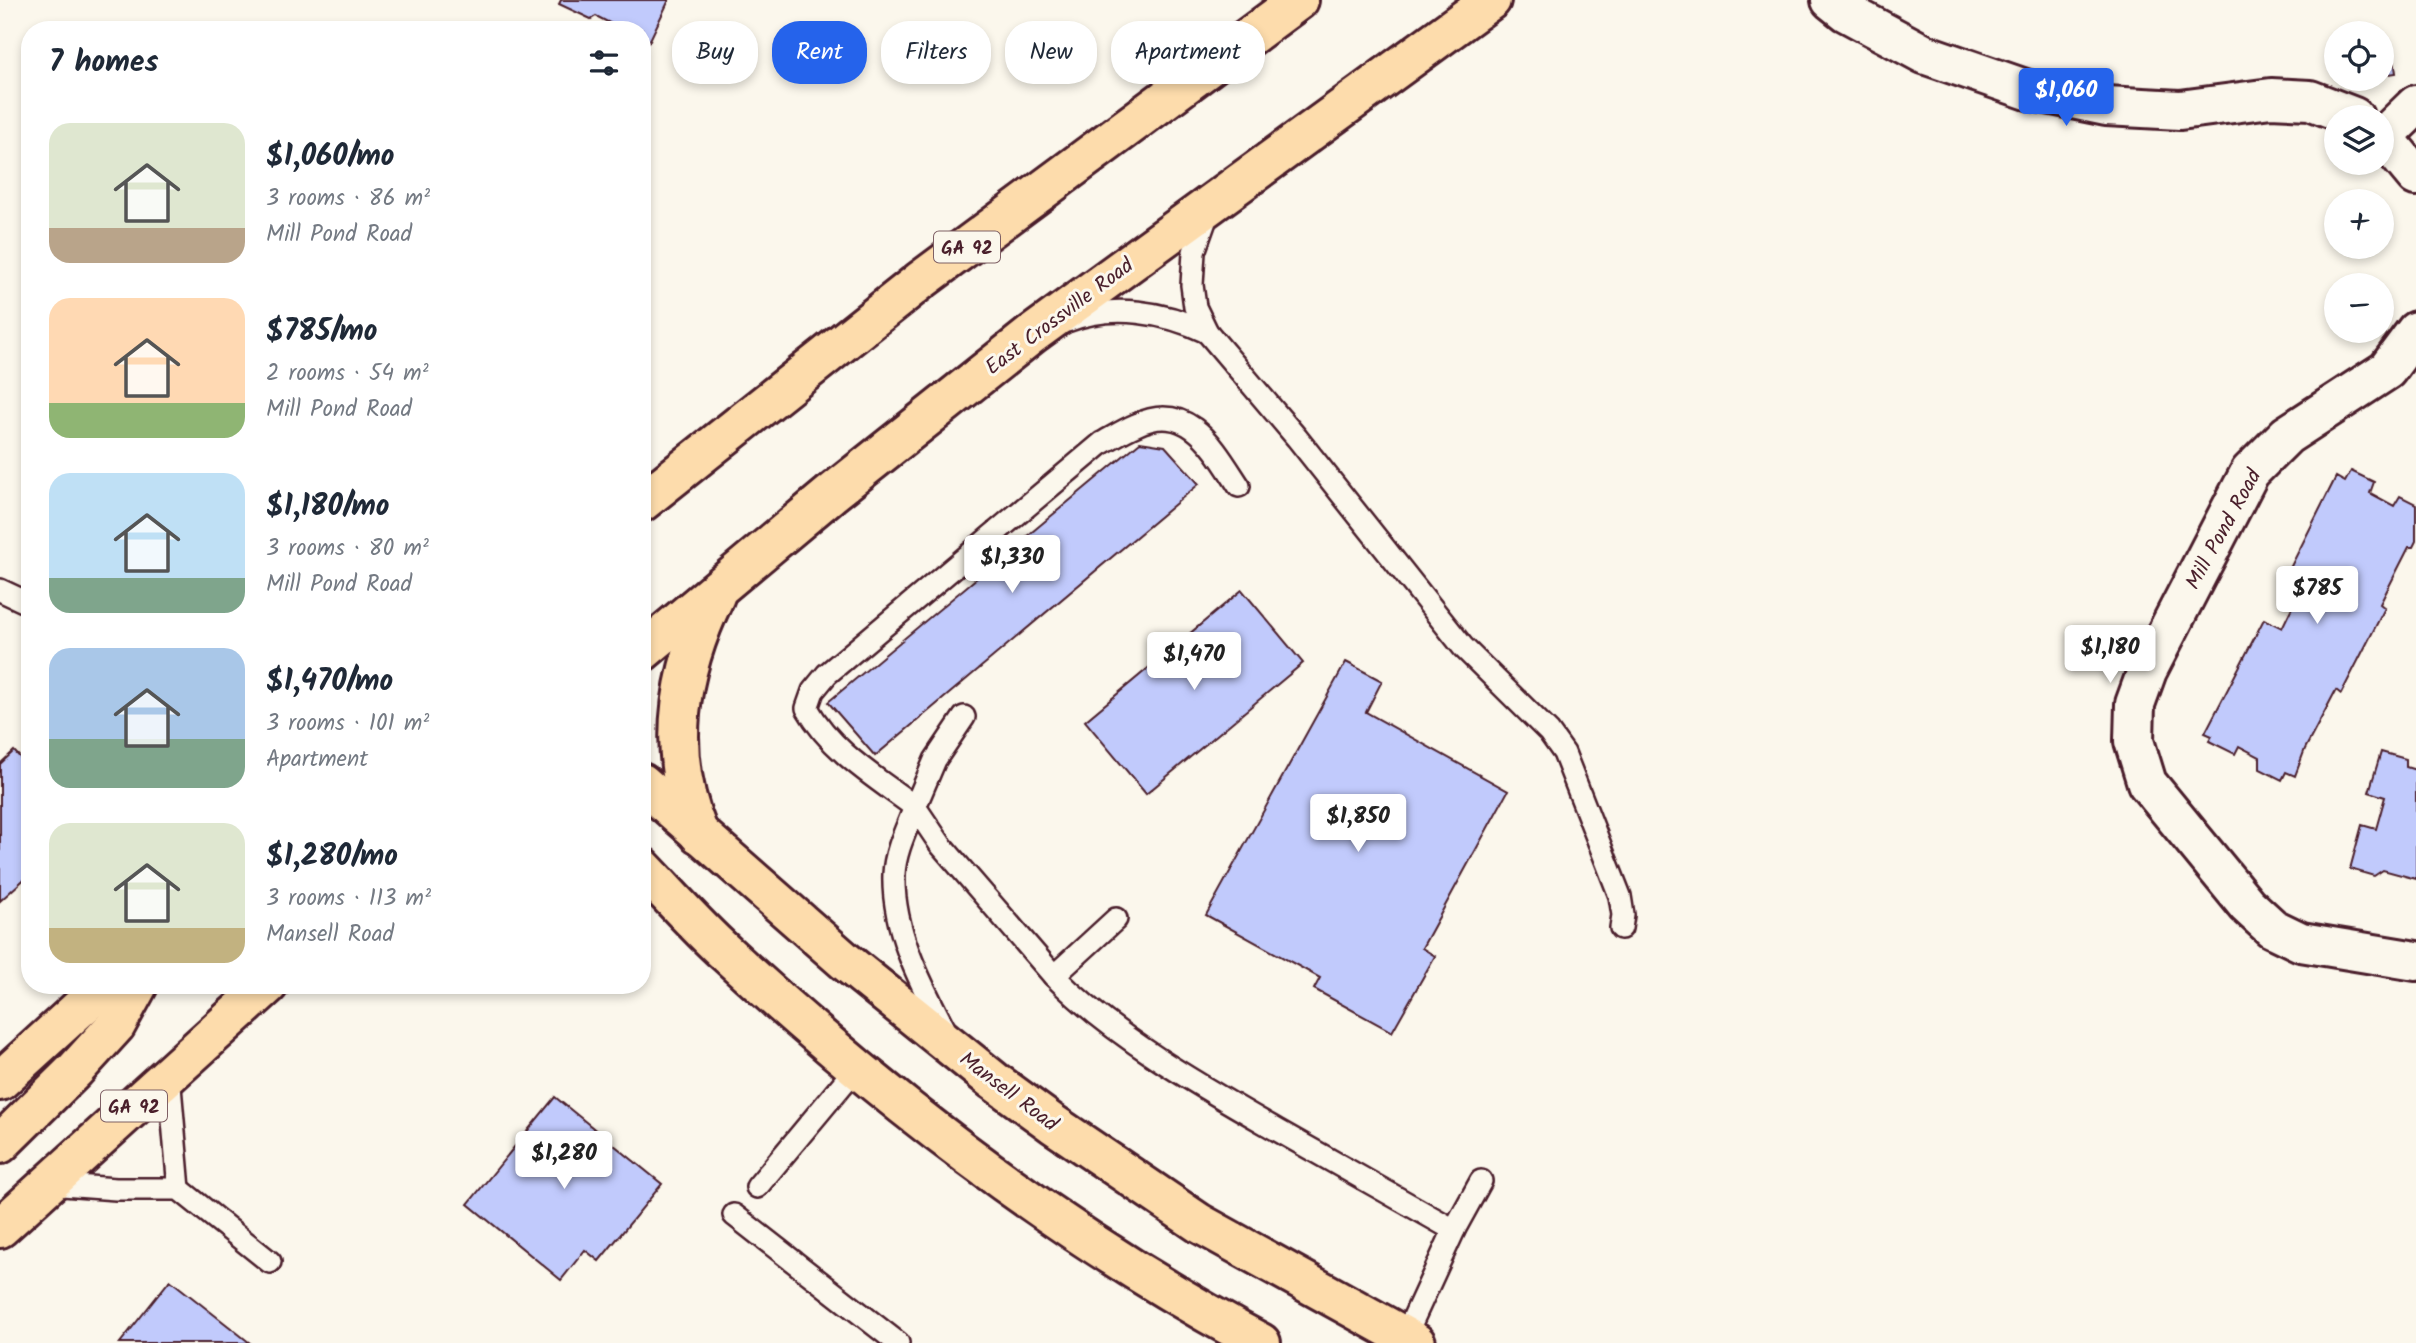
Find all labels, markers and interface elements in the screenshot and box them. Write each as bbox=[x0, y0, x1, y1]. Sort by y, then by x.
chip: Buy bbox=[672, 21, 758, 84]
chip: Rent bbox=[772, 21, 867, 84]
chip: Filters bbox=[881, 21, 991, 84]
chip: New bbox=[1005, 21, 1097, 84]
chip: Apartment bbox=[1111, 21, 1265, 84]
map controls bbox=[2324, 21, 2394, 343]
button: locate bbox=[2324, 21, 2394, 91]
text: 7 homes bbox=[49, 39, 159, 87]
icon: filters bbox=[585, 44, 623, 82]
pin: $1,060 bbox=[2009, 68, 2123, 128]
text: $1,060 bbox=[2035, 73, 2097, 109]
button: layers bbox=[2324, 105, 2394, 175]
text: $1,060/mo bbox=[266, 133, 394, 181]
icon: home bbox=[105, 151, 189, 235]
text: 3 rooms · 86 m² bbox=[266, 181, 430, 217]
button: + bbox=[2324, 189, 2394, 259]
text: Mill Pond Road bbox=[266, 217, 412, 253]
road number: GA 92 bbox=[934, 232, 1000, 262]
street label: East Crossville Road bbox=[979, 250, 1142, 384]
button: − bbox=[2324, 273, 2394, 343]
text: $785/mo bbox=[266, 308, 378, 356]
icon: home bbox=[105, 326, 189, 410]
text: 2 rooms · 54 m² bbox=[266, 356, 429, 392]
text: Mill Pond Road bbox=[266, 392, 412, 428]
street label: Mill Pond Road bbox=[2178, 463, 2271, 596]
text: $1,180/mo bbox=[266, 483, 390, 531]
icon: home bbox=[105, 501, 189, 585]
text: 3 rooms · 80 m² bbox=[266, 531, 429, 567]
pin: $1,330 bbox=[955, 536, 1069, 595]
text: $1,330 bbox=[980, 540, 1044, 576]
pin: $785 bbox=[2276, 566, 2358, 626]
text: Mill Pond Road bbox=[266, 567, 412, 603]
text: $785 bbox=[2292, 571, 2342, 607]
pin: $1,180 bbox=[2053, 626, 2167, 685]
text: $1,180 bbox=[2081, 630, 2139, 666]
pin: $1,470 bbox=[1137, 632, 1251, 692]
text: $1,470 bbox=[1163, 637, 1225, 673]
text: $1,470/mo bbox=[266, 658, 393, 706]
icon: home bbox=[105, 676, 189, 760]
text: 3 rooms · 101 m² bbox=[266, 706, 429, 742]
text: Apartment bbox=[266, 742, 368, 778]
pin: $1,850 bbox=[1301, 794, 1415, 854]
text: $1,850 bbox=[1326, 799, 1390, 835]
text: $1,280/mo bbox=[266, 833, 398, 881]
icon: home bbox=[105, 851, 189, 935]
text: 3 rooms · 113 m² bbox=[266, 881, 431, 917]
text: Mansell Road bbox=[266, 917, 394, 953]
street label: Mansell Road bbox=[952, 1044, 1065, 1141]
road number: GA 92 bbox=[101, 1090, 167, 1122]
pin: $1,280 bbox=[507, 1132, 621, 1191]
text: $1,280 bbox=[531, 1136, 597, 1172]

